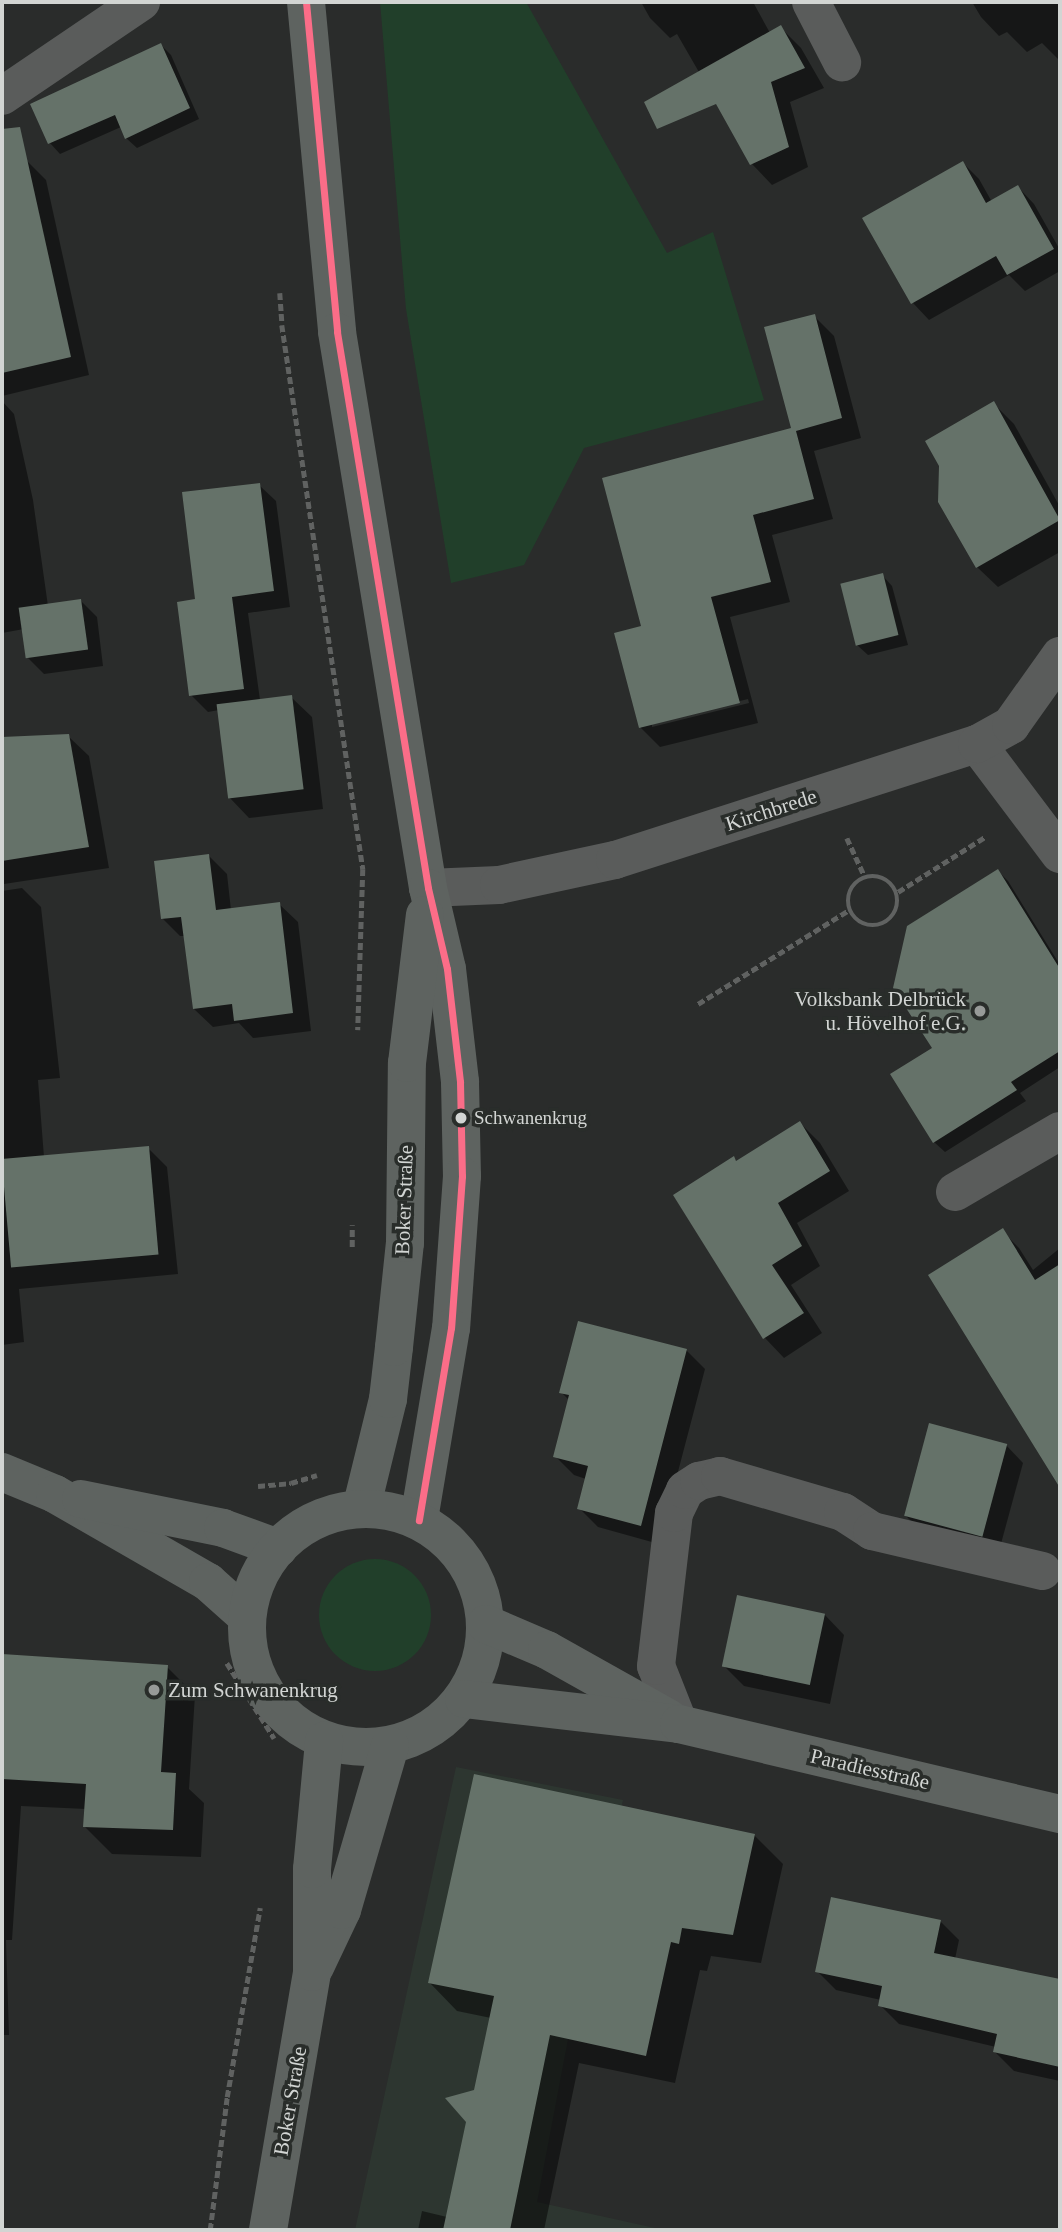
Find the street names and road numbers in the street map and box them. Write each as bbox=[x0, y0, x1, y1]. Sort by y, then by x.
street label: Kirchbrede bbox=[722, 783, 820, 837]
street label: Boker Straße bbox=[389, 1144, 419, 1256]
street label: Paradiesstraße bbox=[808, 1743, 932, 1795]
street label: Boker Straße bbox=[268, 2045, 312, 2157]

